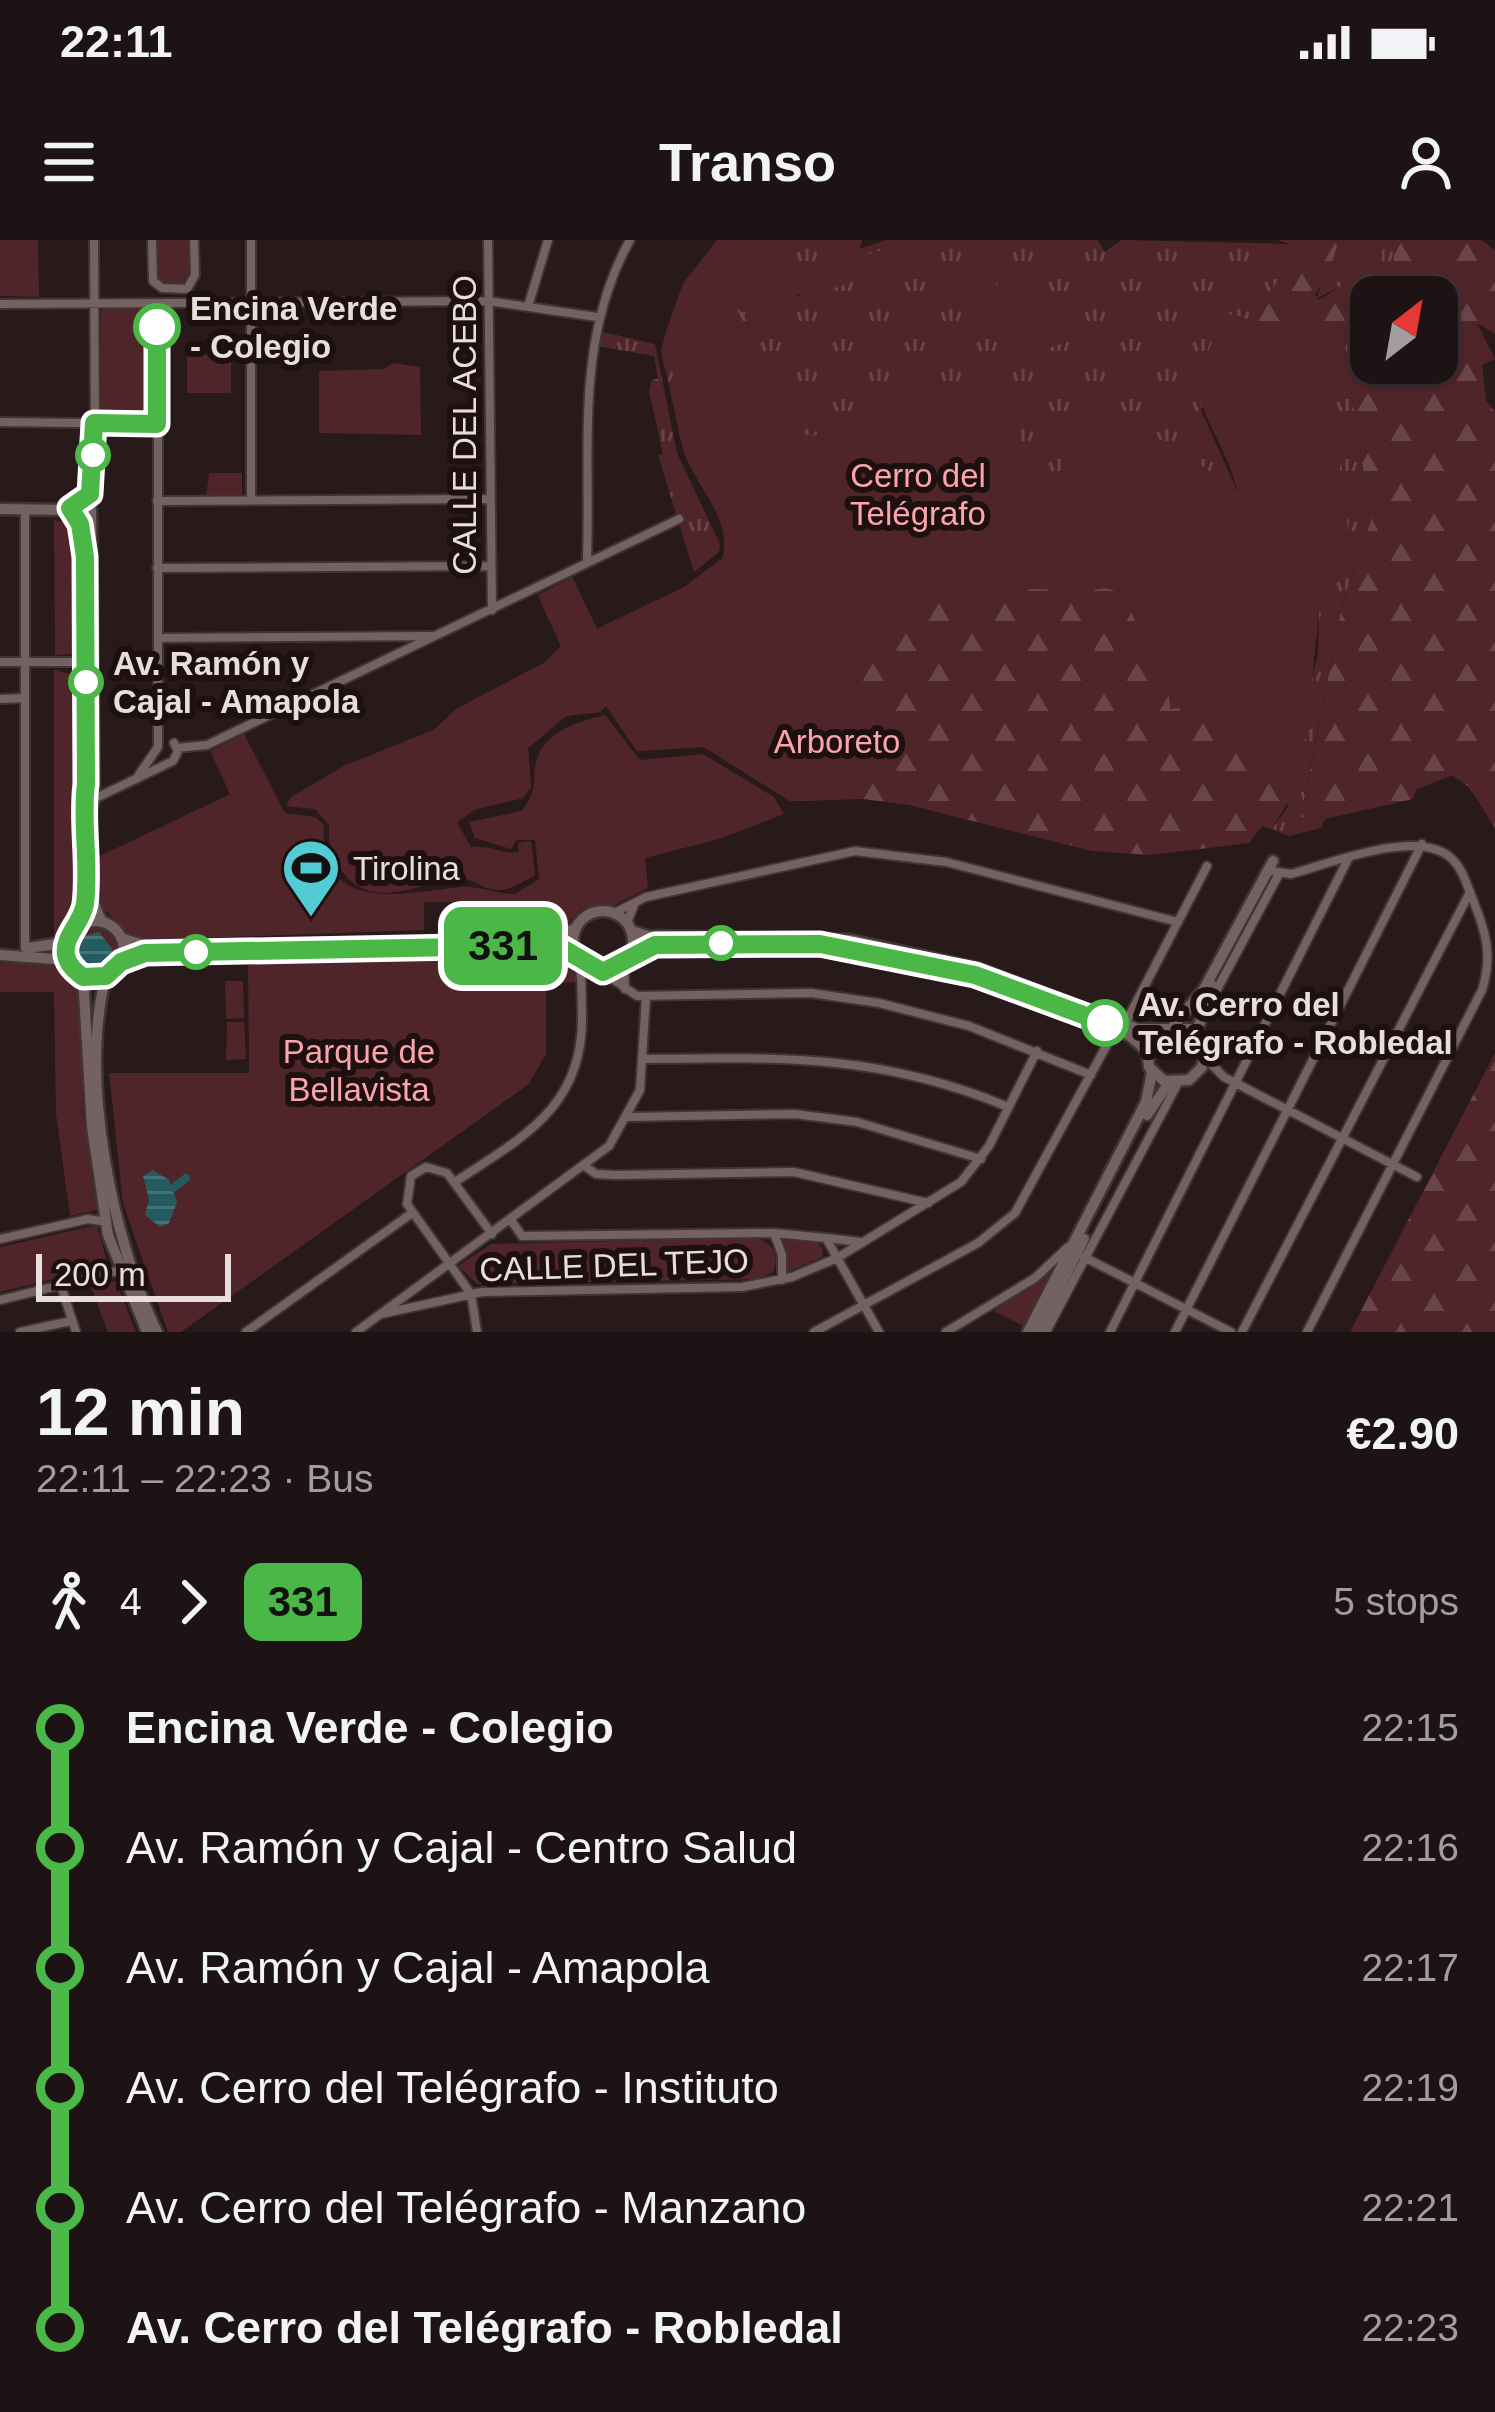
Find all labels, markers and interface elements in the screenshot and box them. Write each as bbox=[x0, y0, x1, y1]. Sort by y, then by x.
text: 22:11 bbox=[60, 16, 173, 67]
icon: menu bbox=[36, 129, 102, 195]
icon: person bbox=[1393, 129, 1459, 195]
text: Transo bbox=[659, 132, 836, 192]
street label: CALLE DEL ACEBO bbox=[446, 275, 483, 575]
north arrow bbox=[1350, 276, 1458, 384]
map controls bbox=[1350, 276, 1458, 384]
place label: Encina Verde - Colegio bbox=[190, 290, 397, 365]
marker: Encina Verde - Colegio bbox=[135, 305, 179, 349]
unlabelled marker bbox=[77, 439, 109, 471]
park label: Cerro del Telégrafo bbox=[850, 457, 986, 532]
place label: Av. Ramón y Cajal - Amapola bbox=[113, 645, 360, 720]
marker: Av. Ramón y Cajal - Amapola bbox=[70, 666, 102, 698]
park label: Arboreto bbox=[774, 723, 900, 760]
sports icon: Tirolina bbox=[280, 837, 342, 919]
place label: Tirolina bbox=[353, 850, 461, 887]
line badge: 331 bbox=[434, 907, 572, 985]
text: 331 bbox=[468, 922, 538, 969]
unlabelled marker bbox=[705, 927, 737, 959]
unlabelled marker bbox=[180, 936, 212, 968]
place label: Av. Cerro del Telégrafo - Robledal bbox=[1138, 986, 1453, 1061]
marker: Av. Cerro del Telégrafo - Robledal bbox=[1083, 1001, 1127, 1045]
park label: Parque de Bellavista bbox=[283, 1033, 435, 1108]
street label: CALLE DEL TEJO bbox=[479, 1242, 749, 1288]
scale bar bbox=[36, 1248, 231, 1301]
text: 200 m bbox=[54, 1256, 146, 1293]
text: 12 min bbox=[36, 1375, 245, 1449]
text: €2.90 bbox=[1346, 1408, 1459, 1459]
text: 22:11 – 22:23 · Bus bbox=[36, 1457, 374, 1500]
icon: walk bbox=[36, 1569, 102, 1635]
icon: forward bbox=[160, 1569, 226, 1635]
text: 331 bbox=[268, 1578, 338, 1625]
text: 4 bbox=[120, 1580, 142, 1623]
text: 5 stops bbox=[1333, 1580, 1459, 1623]
text: Encina Verde - Colegio bbox=[126, 1702, 614, 1753]
text: 22:15 bbox=[1361, 1706, 1459, 1749]
text: Av. Ramón y Cajal - Centro Salud bbox=[126, 1822, 797, 1873]
text: 22:16 bbox=[1361, 1826, 1459, 1869]
text: Av. Ramón y Cajal - Amapola bbox=[126, 1942, 710, 1993]
text: 22:17 bbox=[1361, 1946, 1459, 1989]
text: Av. Cerro del Telégrafo - Instituto bbox=[126, 2062, 779, 2113]
text: 22:19 bbox=[1361, 2066, 1459, 2109]
text: Av. Cerro del Telégrafo - Manzano bbox=[126, 2182, 806, 2233]
text: 22:21 bbox=[1361, 2186, 1459, 2229]
text: Av. Cerro del Telégrafo - Robledal bbox=[126, 2302, 843, 2353]
text: 22:23 bbox=[1361, 2306, 1459, 2349]

